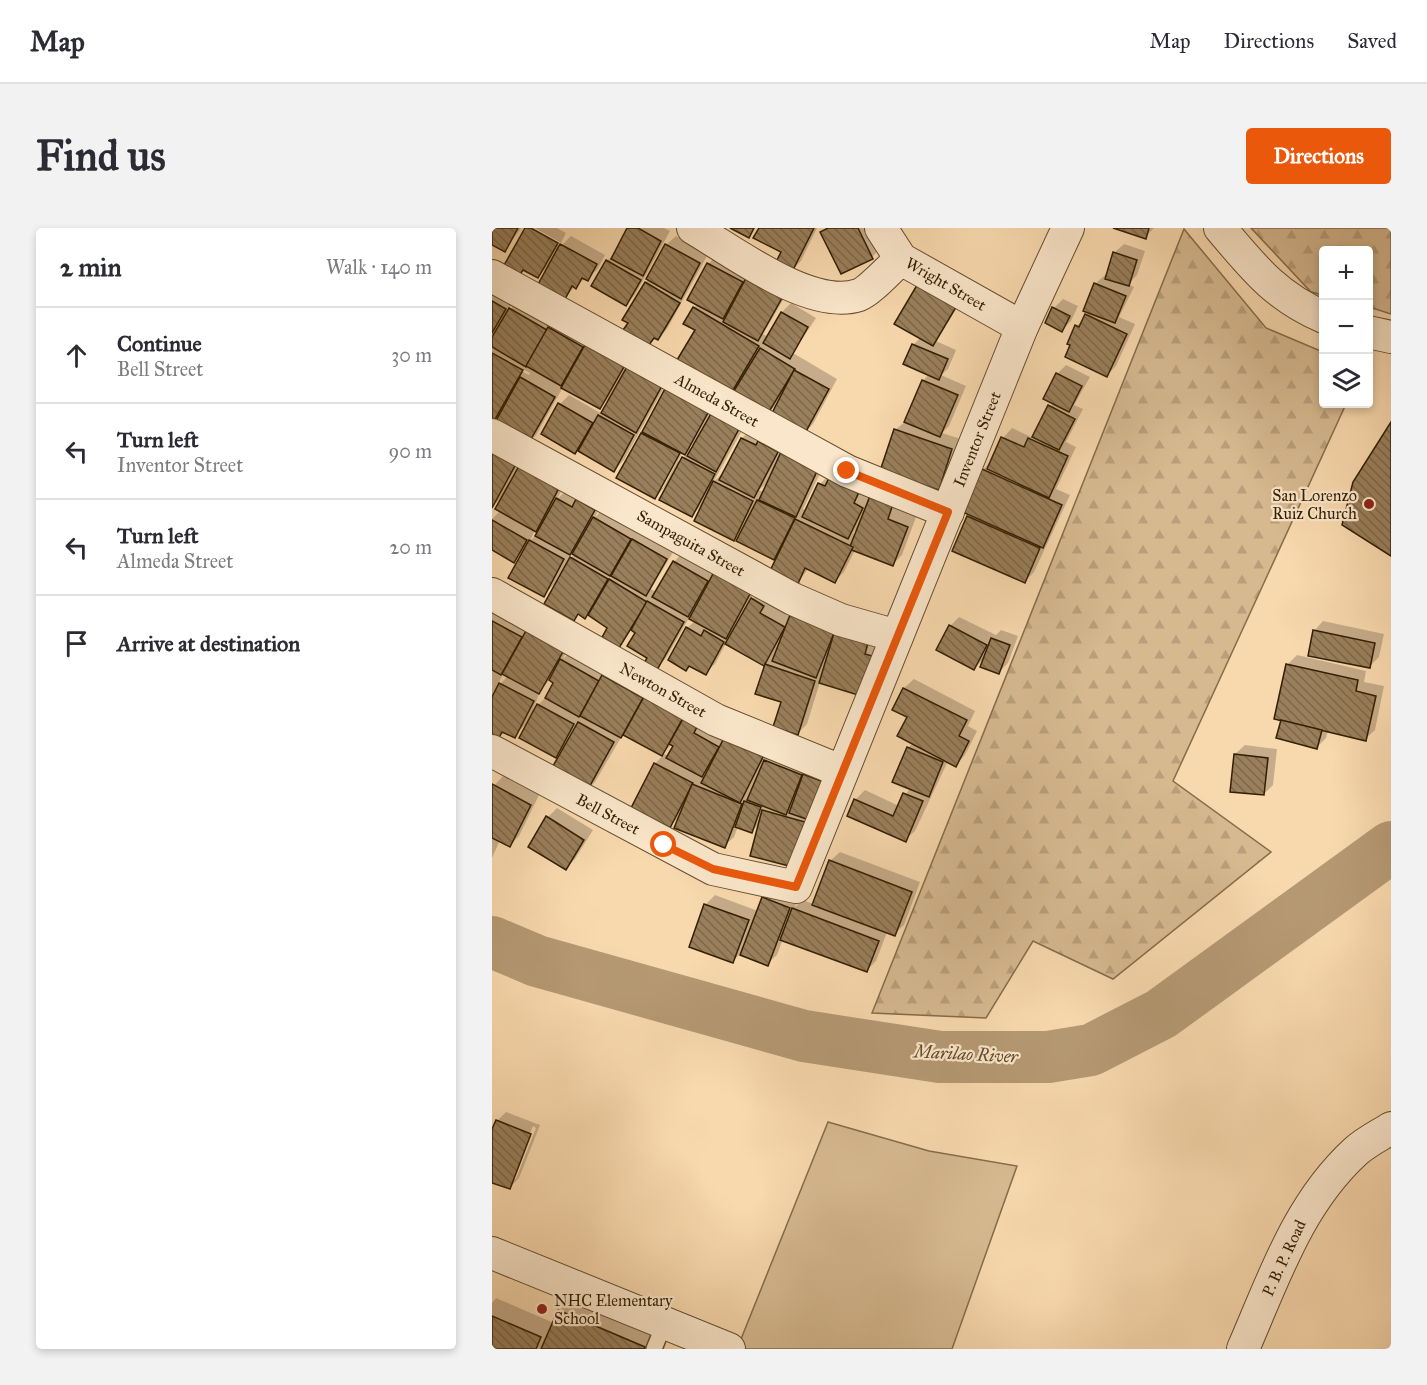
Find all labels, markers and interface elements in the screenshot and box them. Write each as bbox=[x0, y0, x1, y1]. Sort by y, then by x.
text: Map bbox=[30, 24, 85, 59]
text: Map bbox=[1150, 28, 1191, 54]
text: Directions bbox=[1224, 28, 1314, 54]
text: Saved bbox=[1347, 28, 1397, 54]
button: Directions bbox=[1246, 128, 1391, 184]
text: Find us bbox=[36, 130, 166, 182]
map controls bbox=[1319, 246, 1373, 408]
button: + bbox=[1319, 246, 1373, 300]
text: 2 min bbox=[60, 251, 121, 283]
street label: Wright Street bbox=[902, 253, 990, 316]
text: Walk · 140 m bbox=[326, 255, 432, 279]
button: − bbox=[1319, 300, 1373, 354]
text: Continue bbox=[117, 330, 202, 357]
icon: ahead bbox=[60, 339, 93, 372]
text: 30 m bbox=[391, 343, 432, 367]
button: layers bbox=[1319, 354, 1373, 408]
text: Bell Street bbox=[117, 357, 203, 381]
street label: Almeda Street bbox=[671, 369, 763, 431]
street label: Inventor Street bbox=[949, 388, 1005, 489]
text: Turn left bbox=[117, 426, 199, 453]
icon: left bbox=[60, 435, 93, 468]
text: 90 m bbox=[389, 439, 432, 463]
text: Inventor Street bbox=[117, 453, 243, 477]
route end bbox=[833, 457, 859, 483]
place label: San Lorenzo Ruiz Church bbox=[1272, 486, 1357, 523]
marker: San Lorenzo Ruiz Church bbox=[1362, 497, 1376, 511]
street label: Sampaguita Street bbox=[633, 506, 748, 581]
text: Turn left bbox=[117, 522, 199, 549]
icon: left bbox=[60, 531, 93, 564]
text: 20 m bbox=[389, 535, 432, 559]
text: Almeda Street bbox=[117, 549, 233, 573]
icon: arrive bbox=[60, 627, 93, 660]
text: Arrive at destination bbox=[117, 630, 300, 657]
street label: Newton Street bbox=[616, 658, 710, 722]
street label: Bell Street bbox=[573, 789, 643, 839]
route start bbox=[650, 831, 676, 857]
water label: Marilao River bbox=[912, 1040, 1020, 1068]
street label: P. B. P. Road bbox=[1258, 1217, 1310, 1299]
place label: NHC Elementary School bbox=[554, 1291, 673, 1328]
marker: NHC Elementary School bbox=[535, 1302, 549, 1316]

